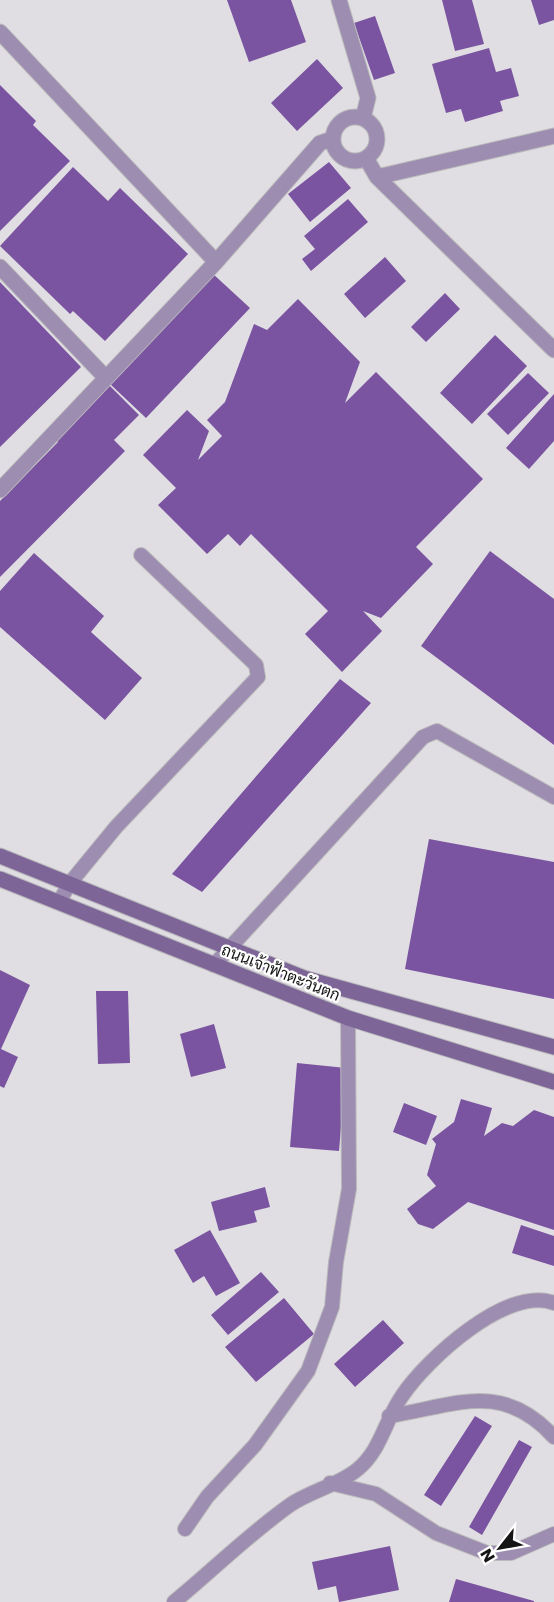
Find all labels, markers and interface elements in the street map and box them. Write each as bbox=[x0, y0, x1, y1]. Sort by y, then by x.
street label: ถนนเจ้าฟ้าตะวันตก bbox=[218, 938, 344, 1007]
north arrow bbox=[470, 1518, 530, 1578]
text: N bbox=[475, 1544, 501, 1567]

